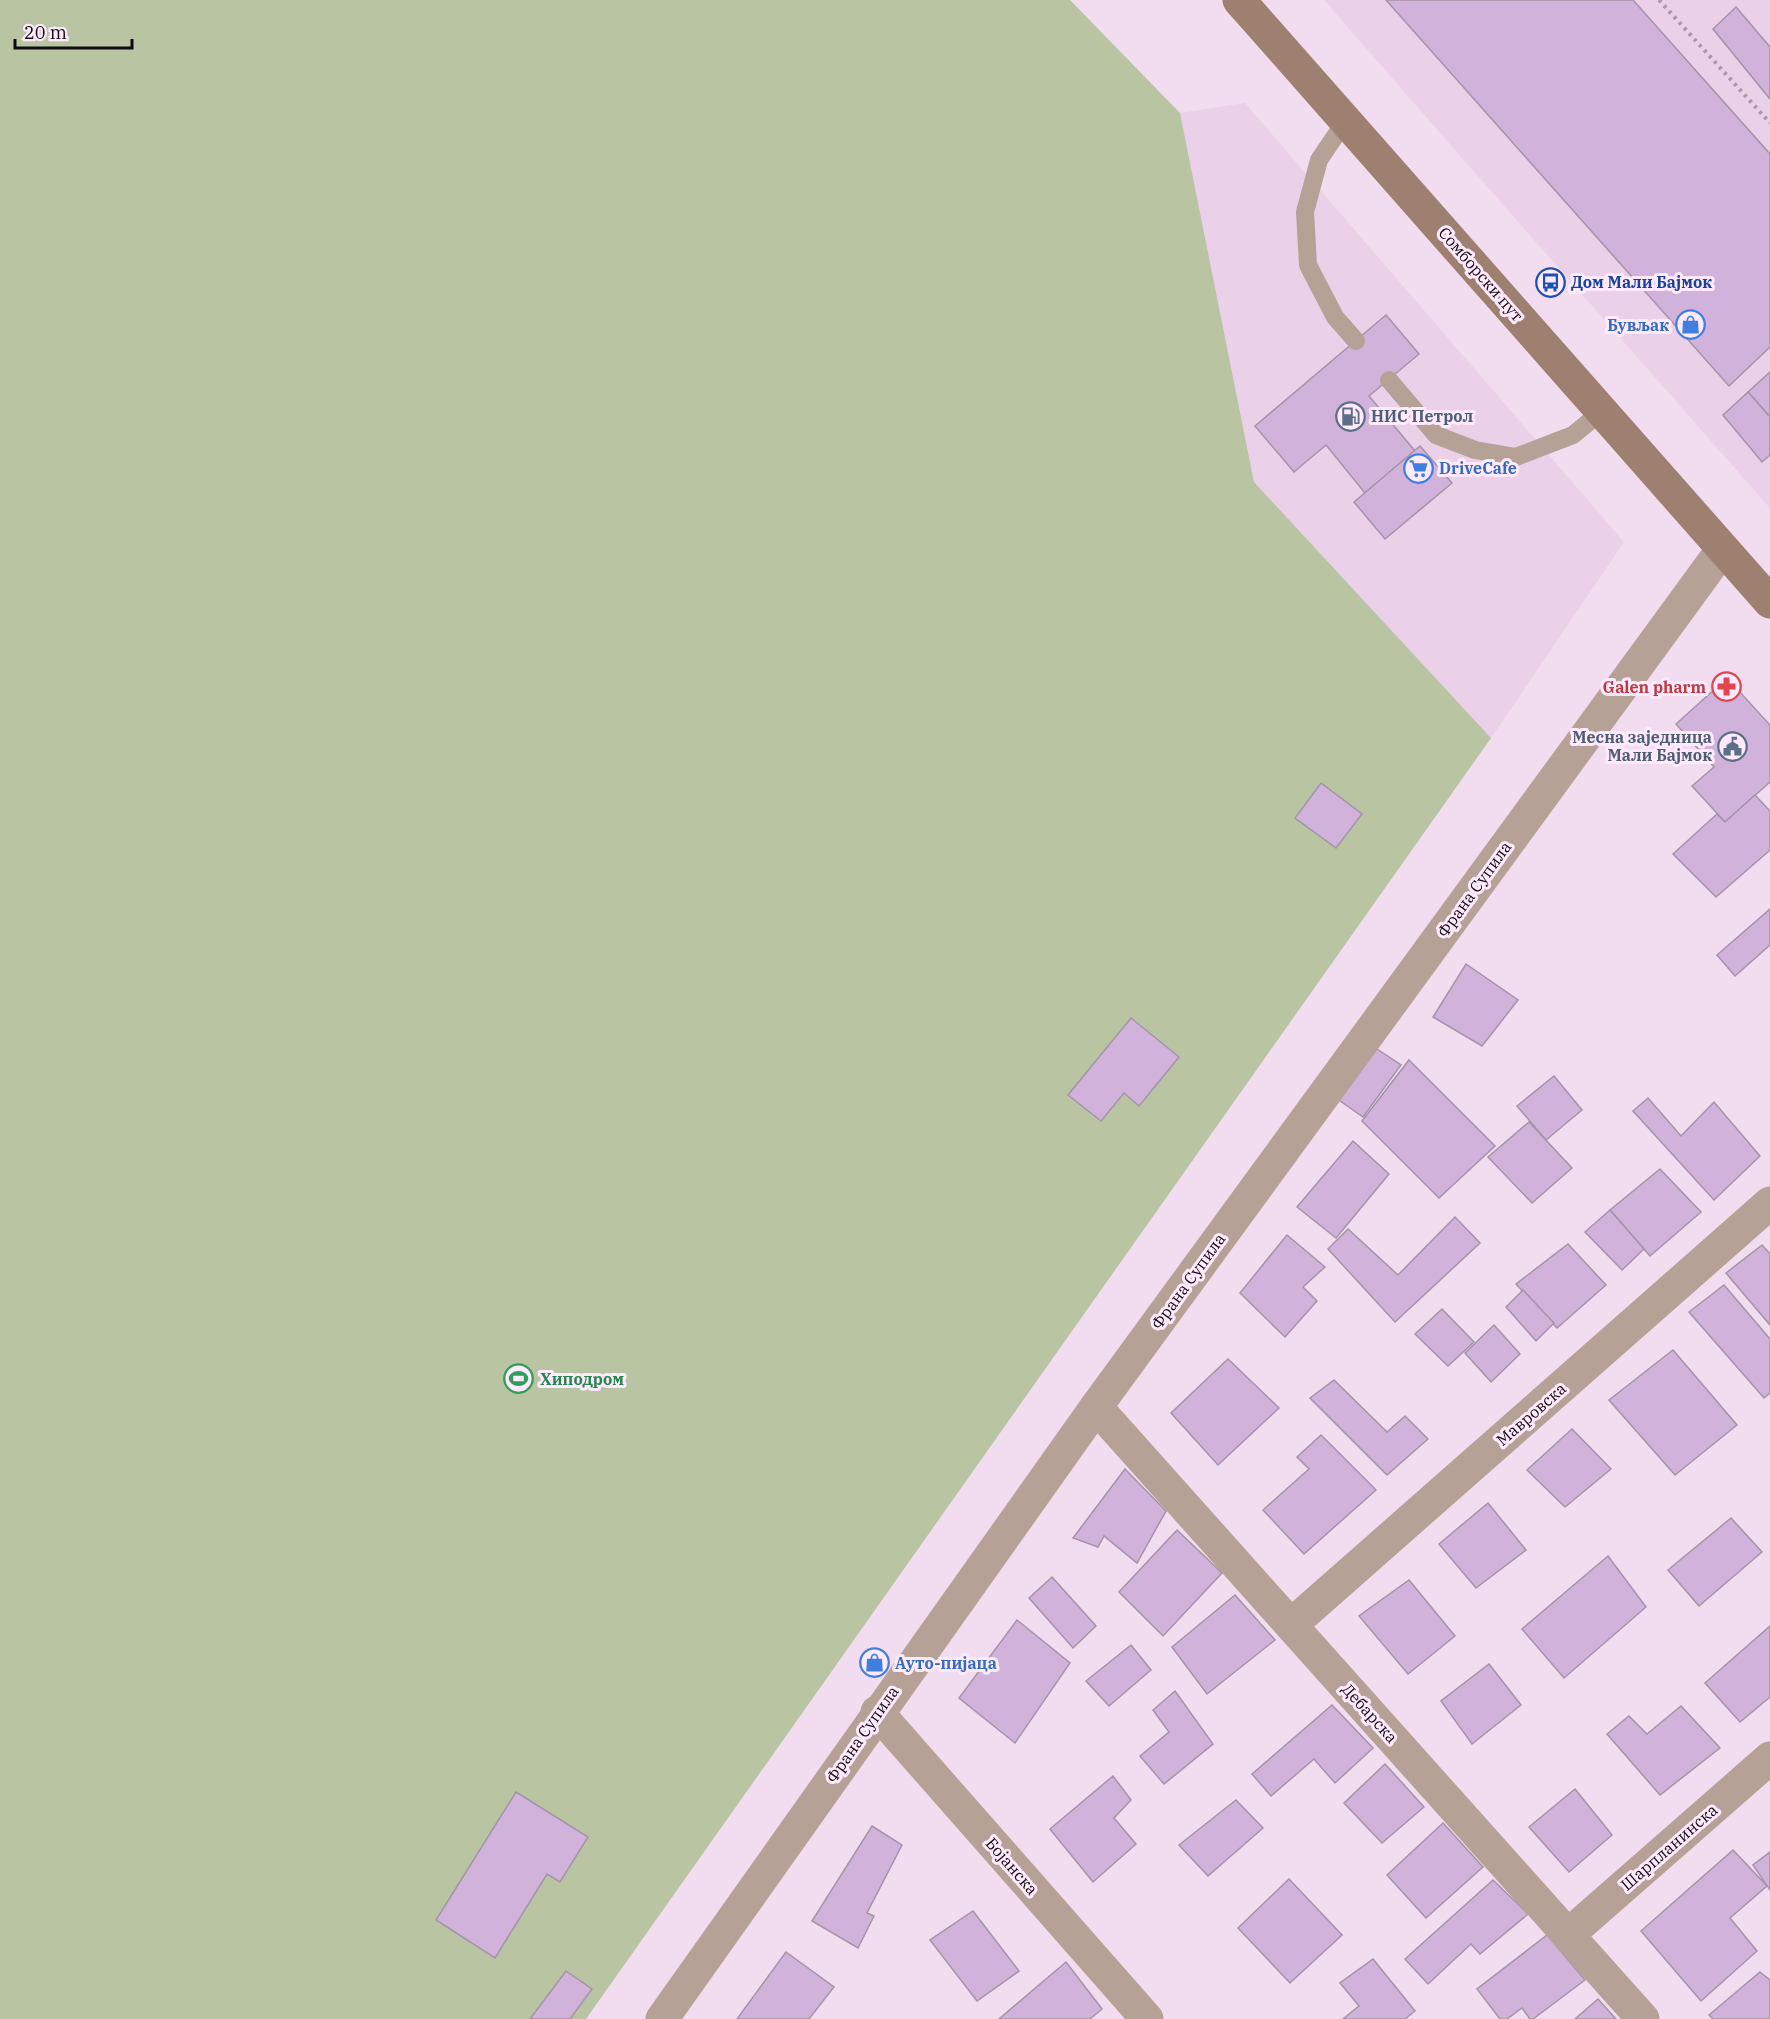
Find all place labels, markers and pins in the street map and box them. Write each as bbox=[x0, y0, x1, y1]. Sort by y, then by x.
bus stop icon: Дом Мали Бајмок bbox=[1534, 266, 1566, 298]
place label: Дом Мали Бајмок bbox=[1571, 272, 1712, 292]
shop icon: Бувљак bbox=[1674, 309, 1706, 341]
place label: Бувљак bbox=[1607, 315, 1669, 335]
fuel station icon: НИС Петрол bbox=[1334, 400, 1366, 432]
place label: НИС Петрол bbox=[1371, 406, 1473, 426]
supermarket icon: DriveCafe bbox=[1402, 452, 1434, 484]
place label: DriveCafe bbox=[1439, 458, 1517, 478]
pharmacy icon: Galen pharm bbox=[1711, 671, 1743, 703]
place label: Galen pharm bbox=[1603, 677, 1706, 697]
place label: Месна заједница Мали Бајмок bbox=[1572, 727, 1712, 765]
public building icon: Месна заједница Мали Бајмок bbox=[1717, 730, 1749, 762]
sports icon: Хиподром bbox=[503, 1363, 535, 1395]
place label: Хиподром bbox=[540, 1369, 624, 1389]
shop icon: Ауто-пијаца bbox=[858, 1647, 890, 1679]
place label: Ауто-пијаца bbox=[895, 1653, 997, 1673]

